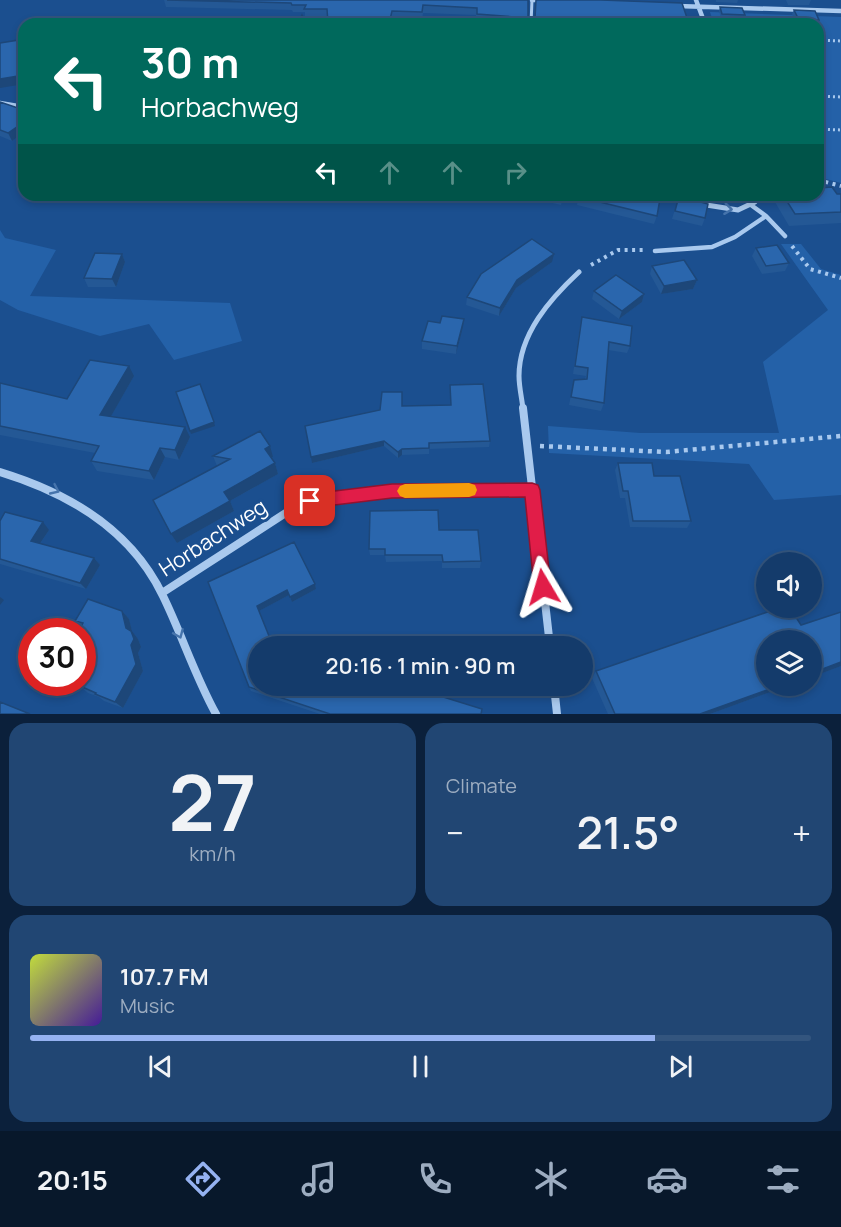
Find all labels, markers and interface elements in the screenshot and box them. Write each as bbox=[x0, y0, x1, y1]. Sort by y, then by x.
text: 30 m bbox=[141, 33, 239, 91]
icon: left bbox=[42, 42, 120, 120]
text: Horbachweg bbox=[141, 88, 299, 125]
icon: left bbox=[310, 156, 343, 189]
icon: ahead bbox=[373, 156, 406, 189]
icon: ahead bbox=[436, 156, 469, 189]
icon: right bbox=[499, 156, 532, 189]
one-way arrow bbox=[723, 202, 732, 215]
pin bbox=[284, 475, 335, 526]
one-way arrow bbox=[49, 483, 60, 495]
icon: arrive bbox=[293, 484, 326, 517]
street label: Horbachweg bbox=[153, 492, 272, 582]
map controls bbox=[756, 552, 822, 696]
button: sound bbox=[756, 552, 822, 618]
position arrow bbox=[511, 555, 575, 619]
speed limit sign: 30 bbox=[18, 618, 96, 696]
one-way arrow bbox=[172, 628, 184, 639]
button: layers bbox=[756, 630, 822, 696]
text: 20:16 · 1 min · 90 m bbox=[325, 651, 516, 681]
text: 27 bbox=[168, 748, 257, 854]
text: Climate bbox=[446, 772, 517, 799]
text: 21.5° bbox=[576, 801, 679, 863]
text: − bbox=[446, 810, 464, 855]
text: + bbox=[792, 810, 811, 855]
text: km/h bbox=[189, 840, 236, 867]
text: 107.7 FM bbox=[120, 962, 209, 992]
text: Music bbox=[120, 992, 175, 1019]
icon: previous bbox=[144, 1050, 177, 1083]
icon: pause bbox=[404, 1050, 437, 1083]
icon: next bbox=[664, 1050, 697, 1083]
icon: directions bbox=[182, 1158, 224, 1200]
icon: music bbox=[298, 1158, 340, 1200]
icon: phone bbox=[414, 1158, 456, 1200]
icon: climate bbox=[530, 1158, 572, 1200]
icon: car bbox=[646, 1158, 688, 1200]
icon: filters bbox=[762, 1158, 804, 1200]
text: 20:15 bbox=[37, 1161, 108, 1198]

